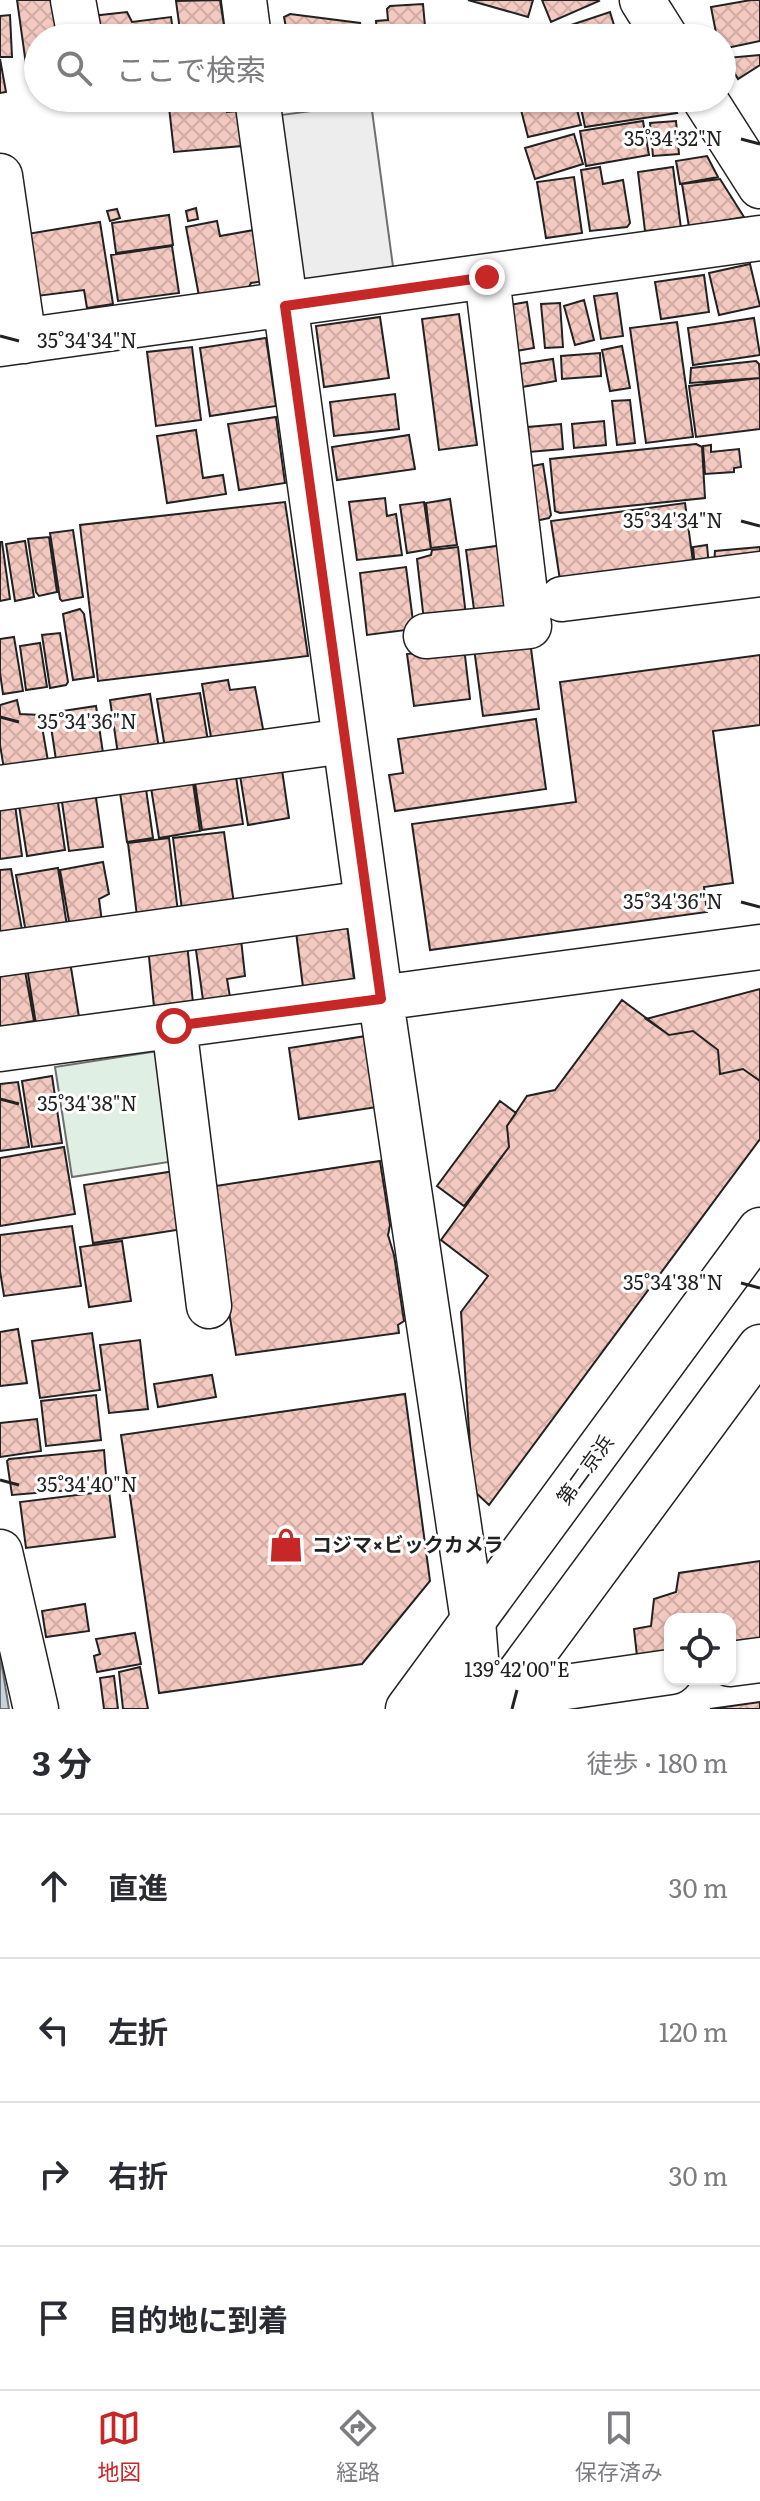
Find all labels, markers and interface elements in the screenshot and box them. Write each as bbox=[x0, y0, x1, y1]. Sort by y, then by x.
search box bbox=[24, 24, 736, 112]
icon: search bbox=[52, 46, 96, 90]
text: ここで検索 bbox=[116, 46, 266, 90]
text: 35°34'32"N bbox=[624, 122, 722, 152]
route end bbox=[469, 259, 505, 295]
text: 35°34'34"N bbox=[37, 324, 137, 354]
text: 35°34'34"N bbox=[623, 504, 723, 534]
text: 35°34'36"N bbox=[37, 705, 137, 735]
text: 35°34'36"N bbox=[623, 885, 723, 915]
route start bbox=[156, 1008, 192, 1044]
text: 35°34'38"N bbox=[37, 1087, 137, 1117]
text: 35°34'38"N bbox=[623, 1266, 723, 1296]
street label: 第二京浜 bbox=[548, 1428, 619, 1510]
text: 35°34'40"N bbox=[37, 1468, 137, 1498]
shop icon: コジマ×ビックカメラ bbox=[267, 1526, 305, 1564]
place label: コジマ×ビックカメラ bbox=[312, 1528, 504, 1558]
map controls bbox=[664, 1613, 736, 1685]
button: locate bbox=[664, 1613, 736, 1685]
text: 139°42'00"E bbox=[464, 1653, 570, 1683]
text: 3 分 bbox=[32, 1736, 92, 1786]
text: 徒歩 · 180 m bbox=[587, 1742, 728, 1781]
icon: ahead bbox=[32, 1864, 76, 1908]
text: 直進 bbox=[108, 1864, 168, 1908]
text: 30 m bbox=[668, 1867, 728, 1906]
icon: left bbox=[32, 2008, 76, 2052]
text: 左折 bbox=[108, 2008, 168, 2052]
text: 120 m bbox=[659, 2011, 728, 2050]
icon: right bbox=[32, 2152, 76, 2196]
text: 右折 bbox=[108, 2152, 168, 2196]
text: 30 m bbox=[668, 2155, 728, 2194]
icon: arrive bbox=[32, 2296, 76, 2340]
text: 目的地に到着 bbox=[108, 2296, 288, 2340]
tab: 地図 bbox=[97, 2406, 141, 2487]
tab: 経路 bbox=[336, 2406, 380, 2487]
tab: 保存済み bbox=[575, 2406, 663, 2487]

